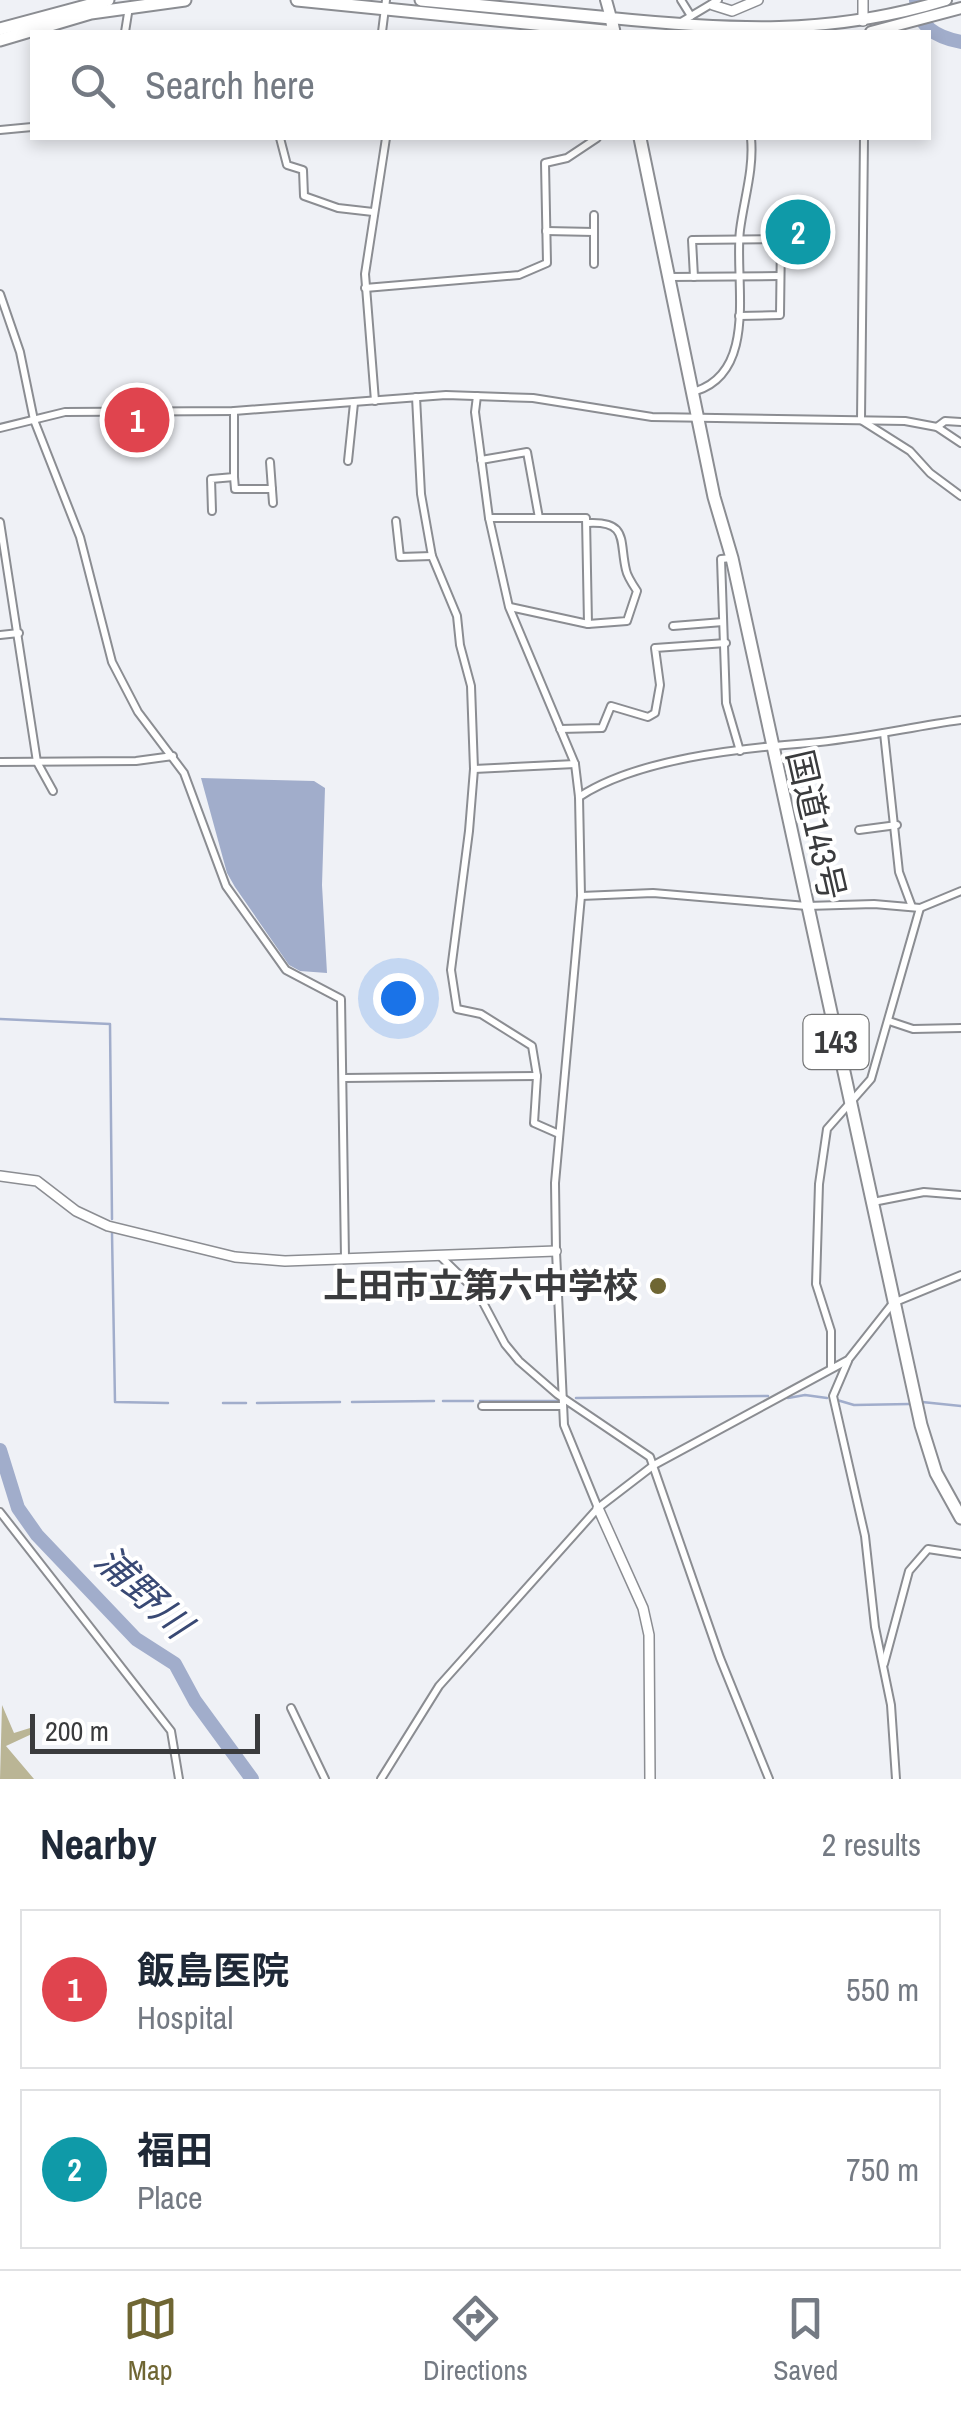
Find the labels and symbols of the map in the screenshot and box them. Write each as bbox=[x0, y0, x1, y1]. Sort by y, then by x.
pin: 2 bbox=[766, 194, 830, 270]
pin: 1 bbox=[104, 382, 170, 458]
street label: 国道143号 bbox=[776, 745, 857, 905]
your location bbox=[373, 973, 424, 1024]
road number: 143 bbox=[804, 1015, 868, 1069]
place label: 上田市立第六中学校 bbox=[323, 1262, 638, 1309]
marker: 上田市立第六中学校 bbox=[647, 1275, 669, 1297]
water label: 浦野川 bbox=[84, 1534, 205, 1652]
scale bar bbox=[30, 1709, 260, 1754]

